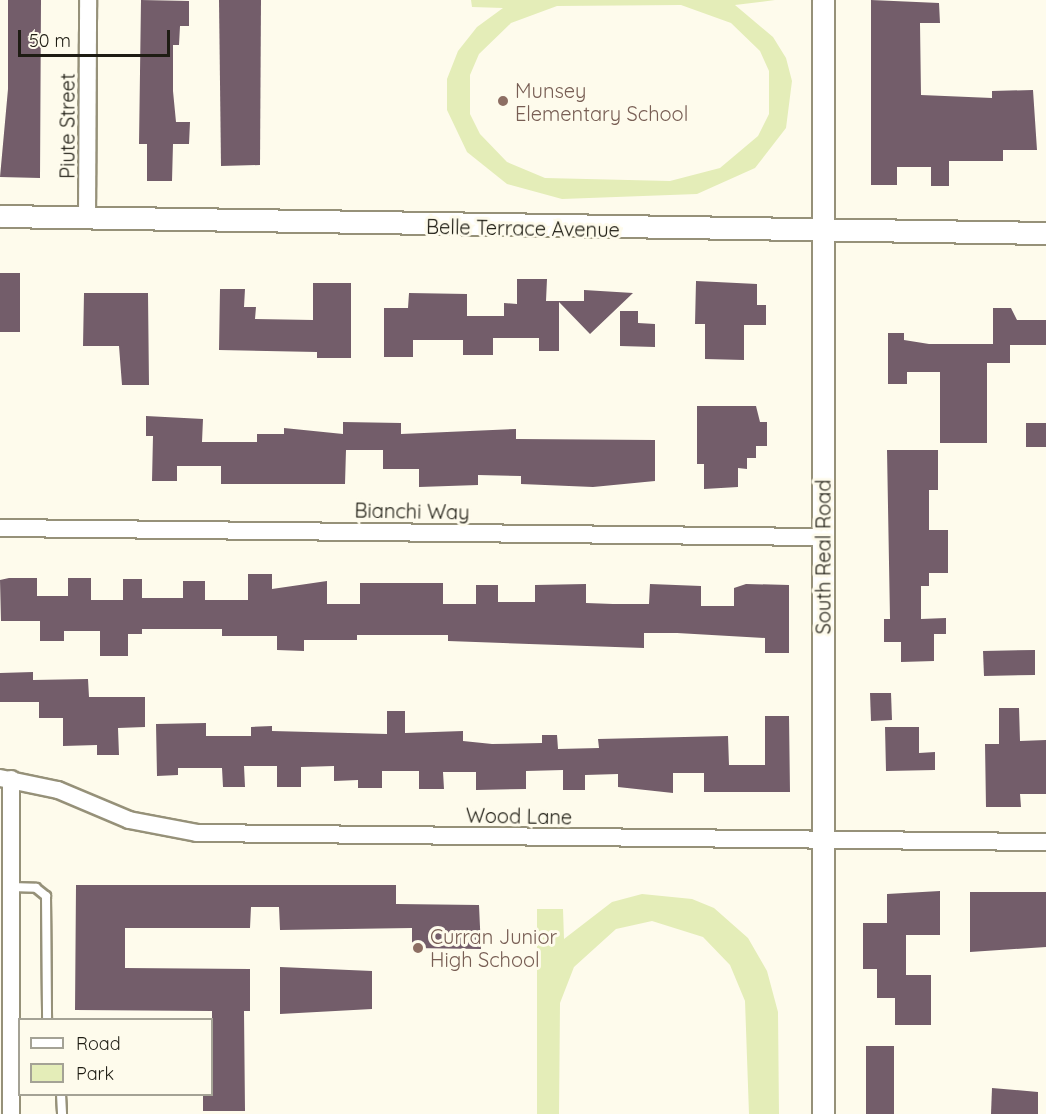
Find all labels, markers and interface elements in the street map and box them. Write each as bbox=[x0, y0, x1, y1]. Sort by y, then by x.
scale bar bbox=[21, 18, 172, 56]
text: 50 m bbox=[29, 29, 71, 52]
street label: Piute Street bbox=[55, 73, 79, 179]
place label: Munsey Elementary School bbox=[515, 78, 688, 125]
marker: Munsey Elementary School bbox=[496, 94, 510, 108]
street label: Belle Terrace Avenue bbox=[426, 214, 620, 242]
street label: South Real Road bbox=[811, 480, 835, 634]
street label: Bianchi Way bbox=[354, 498, 470, 524]
street label: Wood Lane bbox=[466, 803, 572, 829]
place label: Curran Junior High School bbox=[430, 924, 557, 971]
marker: Curran Junior High School bbox=[411, 941, 425, 955]
legend bbox=[18, 1018, 213, 1096]
text: Road bbox=[76, 1032, 121, 1055]
text: Park bbox=[76, 1062, 114, 1085]

